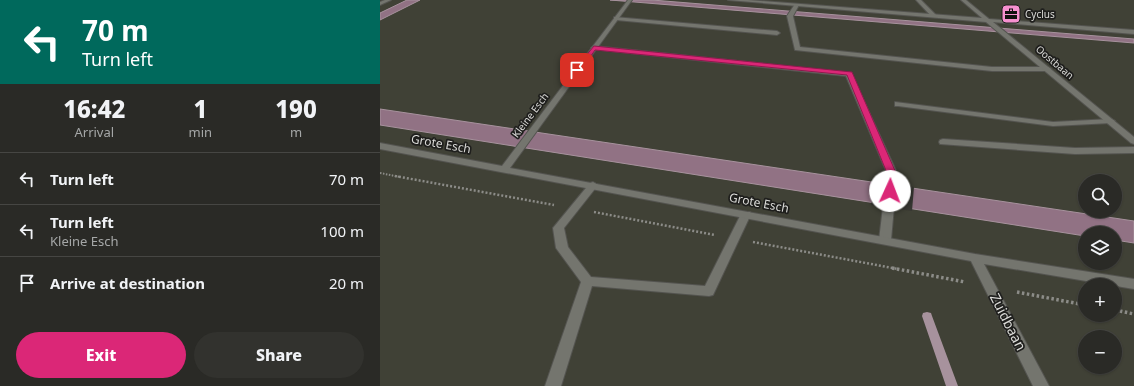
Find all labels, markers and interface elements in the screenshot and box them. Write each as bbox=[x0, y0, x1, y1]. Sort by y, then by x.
office icon: Cyclus bbox=[1000, 3, 1022, 25]
place label: Cyclus bbox=[1025, 7, 1055, 21]
text: 70 m bbox=[82, 11, 149, 49]
icon: left bbox=[16, 16, 68, 68]
street label: Oostbaan bbox=[1033, 42, 1077, 82]
text: Turn left bbox=[82, 47, 153, 71]
pin bbox=[560, 53, 594, 87]
icon: arrive bbox=[566, 59, 588, 81]
street label: Kleine Esch bbox=[509, 90, 551, 140]
text: 16:42 bbox=[63, 92, 125, 125]
text: 1 bbox=[193, 92, 207, 125]
text: 190 bbox=[275, 92, 317, 125]
text: Arrival bbox=[74, 123, 114, 141]
text: min bbox=[189, 123, 212, 141]
text: m bbox=[290, 123, 302, 141]
street label: Grote Esch bbox=[410, 130, 472, 157]
icon: left bbox=[16, 168, 38, 190]
text: Turn left bbox=[50, 169, 114, 189]
text: 70 m bbox=[329, 169, 364, 189]
position arrow bbox=[869, 170, 911, 212]
map controls bbox=[1078, 174, 1122, 374]
button: search bbox=[1078, 174, 1122, 218]
street label: Grote Esch bbox=[728, 188, 790, 217]
text: Turn left bbox=[50, 212, 114, 232]
icon: left bbox=[16, 220, 38, 242]
text: 100 m bbox=[320, 221, 364, 241]
button: layers bbox=[1078, 226, 1122, 270]
text: Kleine Esch bbox=[50, 232, 119, 250]
icon: arrive bbox=[16, 272, 38, 294]
text: Arrive at destination bbox=[50, 273, 205, 293]
text: 20 m bbox=[329, 273, 364, 293]
button: + bbox=[1078, 278, 1122, 322]
street label: Zuidbaan bbox=[986, 290, 1031, 354]
button: − bbox=[1078, 330, 1122, 374]
button: Exit bbox=[16, 332, 186, 378]
button: Share bbox=[194, 332, 364, 378]

